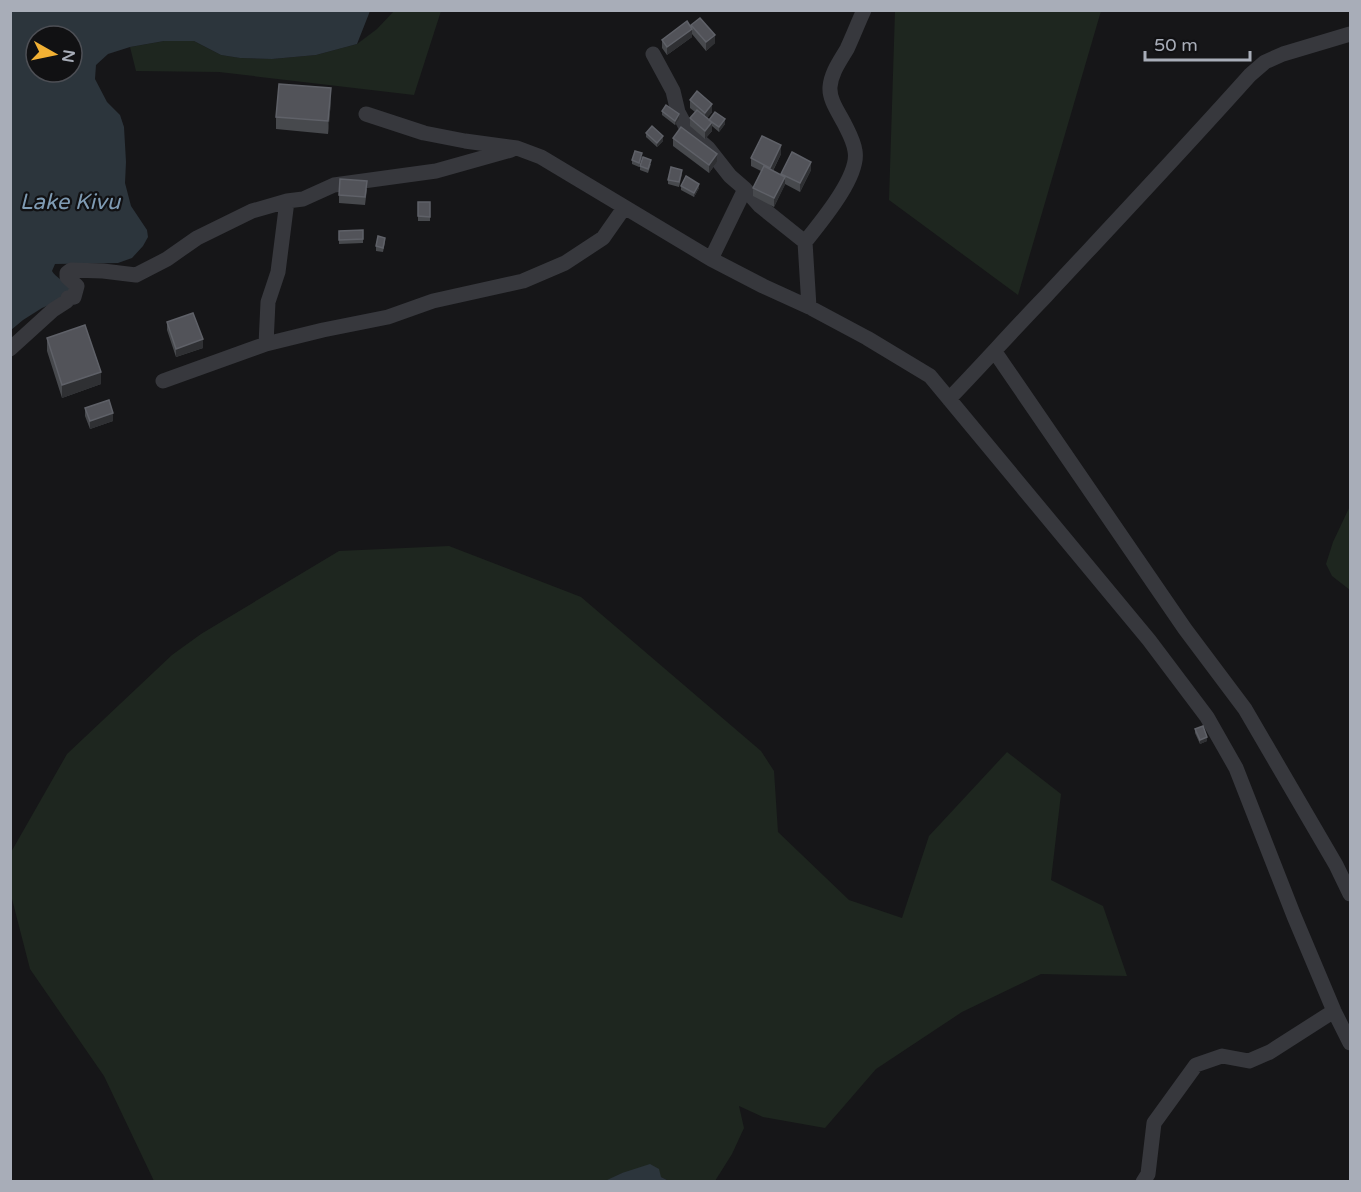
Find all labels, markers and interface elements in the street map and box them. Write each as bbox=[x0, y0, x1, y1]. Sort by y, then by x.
north arrow bbox=[24, 24, 84, 84]
scale bar bbox=[1145, 24, 1250, 62]
text: 50 m bbox=[1154, 34, 1198, 56]
text: N bbox=[57, 48, 79, 64]
water label: Lake Kivu bbox=[20, 189, 122, 215]

